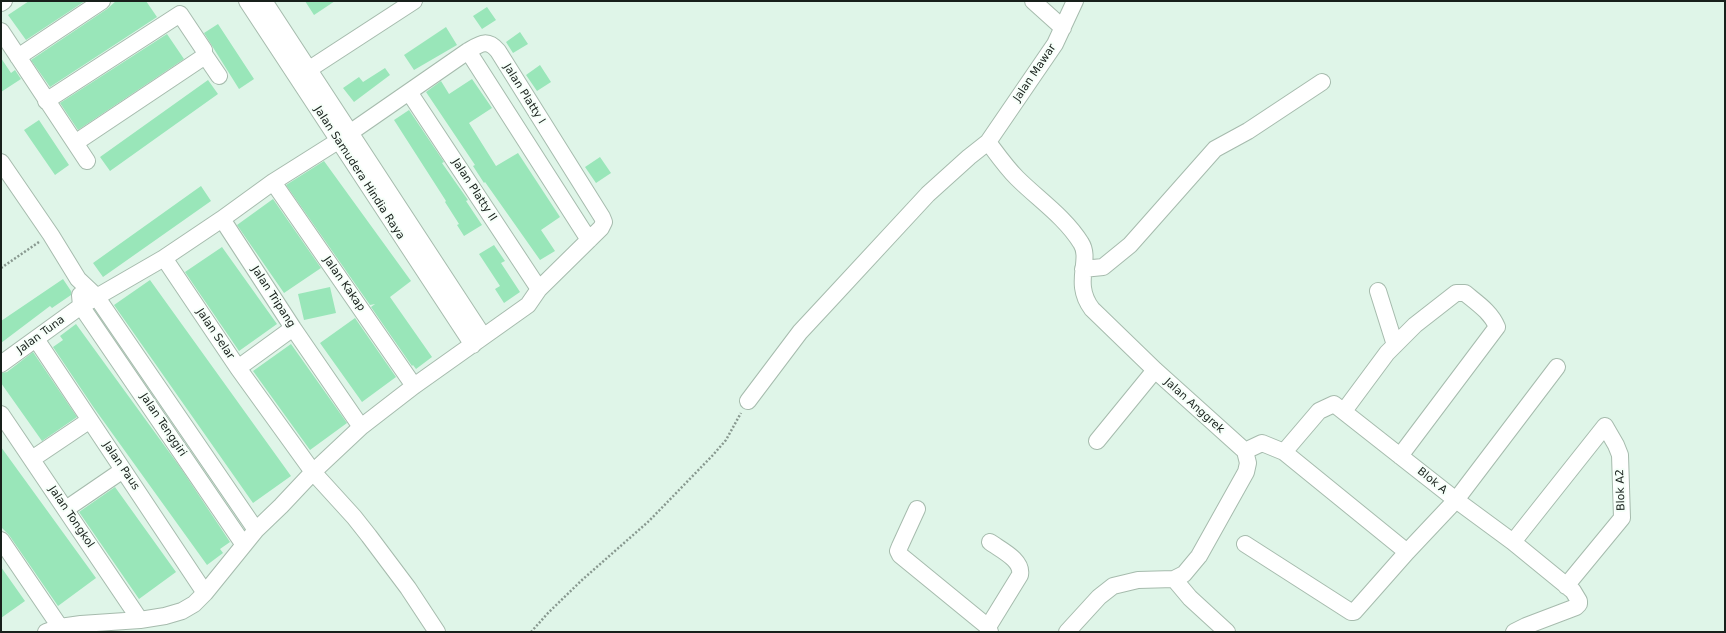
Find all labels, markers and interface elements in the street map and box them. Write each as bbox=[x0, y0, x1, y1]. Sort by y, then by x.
street label: Jalan Mawar bbox=[1011, 42, 1059, 104]
street label: Jalan Platty I bbox=[500, 61, 548, 127]
street label: Jalan Samudera Hindia Raya bbox=[311, 104, 407, 242]
street label: Jalan Platty II bbox=[449, 156, 499, 224]
street label: Jalan Kakap bbox=[320, 254, 368, 314]
street label: Jalan Tripang bbox=[248, 264, 298, 330]
street label: Jalan Selar bbox=[193, 306, 237, 362]
street label: Jalan Tuna bbox=[14, 313, 68, 357]
street label: Jalan Anggrek bbox=[1161, 376, 1227, 436]
street label: Jalan Tenggiri bbox=[137, 391, 189, 459]
street label: Jalan Paus bbox=[100, 439, 142, 493]
street label: Blok A bbox=[1414, 465, 1450, 497]
street label: Blok A2 bbox=[1614, 469, 1628, 511]
street label: Jalan Tongkol bbox=[46, 484, 96, 550]

